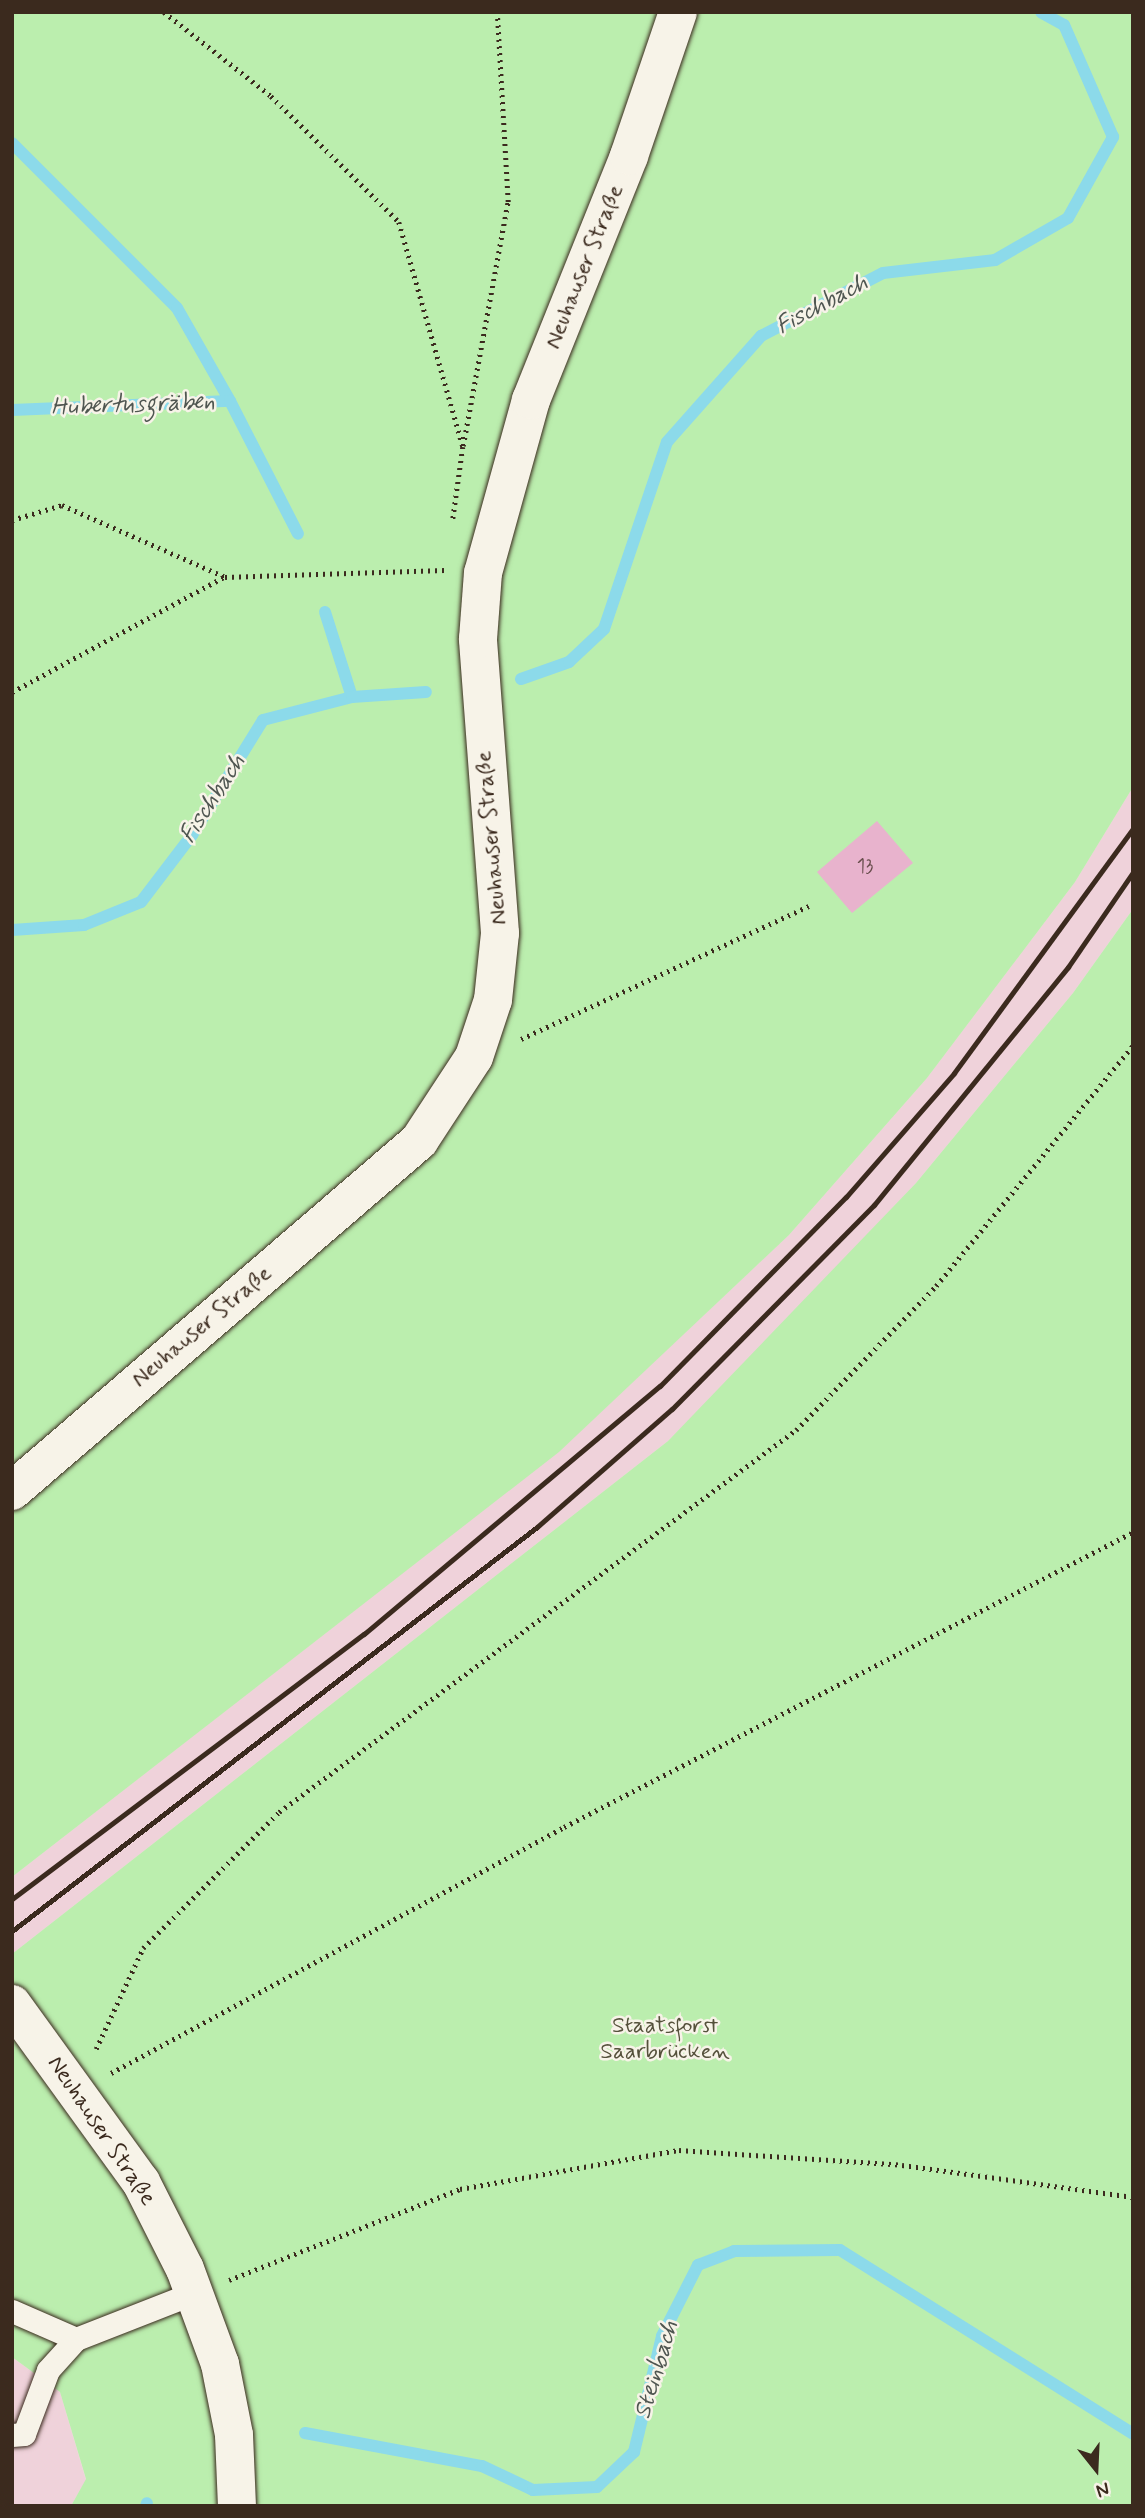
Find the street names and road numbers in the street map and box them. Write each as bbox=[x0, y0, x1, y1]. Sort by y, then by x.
street label: Neuhauser Straße bbox=[540, 181, 630, 353]
street label: Neuhauser Straße bbox=[471, 750, 513, 926]
street label: Neuhauser Straße bbox=[126, 1260, 278, 1394]
street label: Neuhauser Straße bbox=[41, 2051, 161, 2211]

